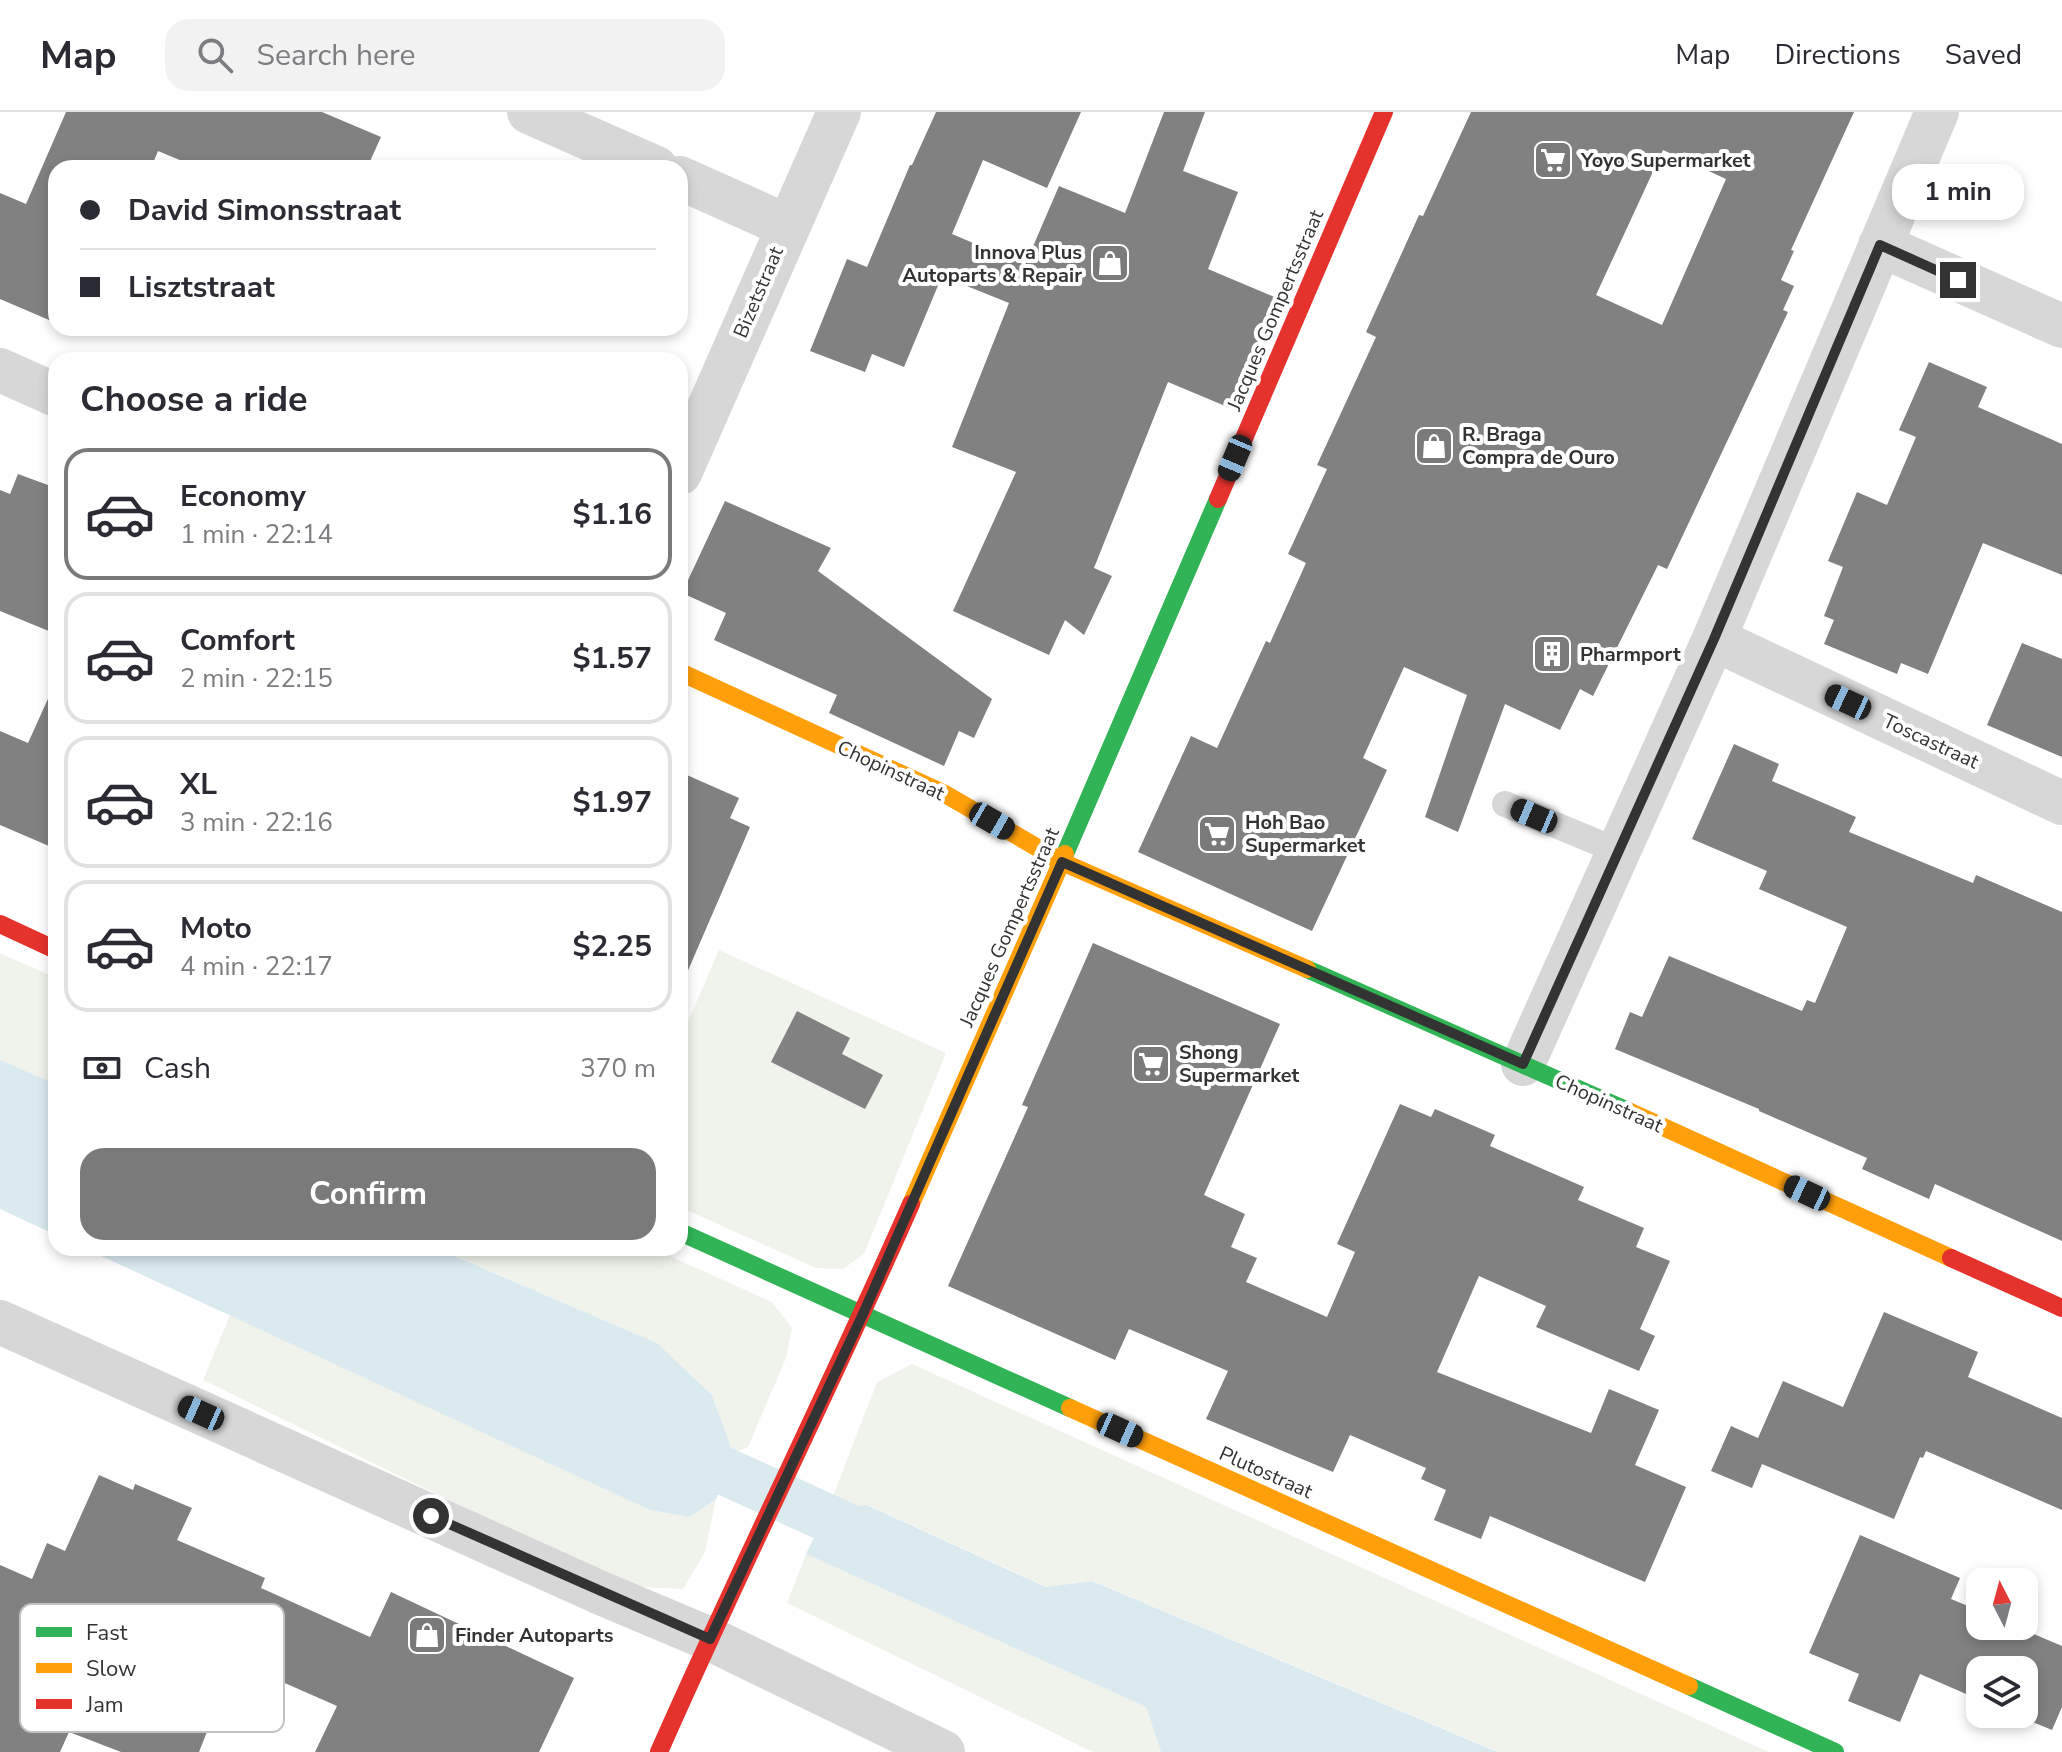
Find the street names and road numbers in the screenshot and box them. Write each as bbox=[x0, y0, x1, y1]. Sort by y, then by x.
street label: Jacques Gompertsstraat bbox=[1221, 205, 1330, 416]
street label: Bizetstraat bbox=[727, 242, 790, 342]
street label: Toscastraat bbox=[1878, 707, 1984, 776]
street label: Chopinstraat bbox=[833, 734, 950, 807]
street label: Jacques Gompertsstraat bbox=[953, 822, 1066, 1032]
street label: Chopinstraat bbox=[1551, 1068, 1668, 1140]
street label: Plutostraat bbox=[1215, 1440, 1318, 1505]

